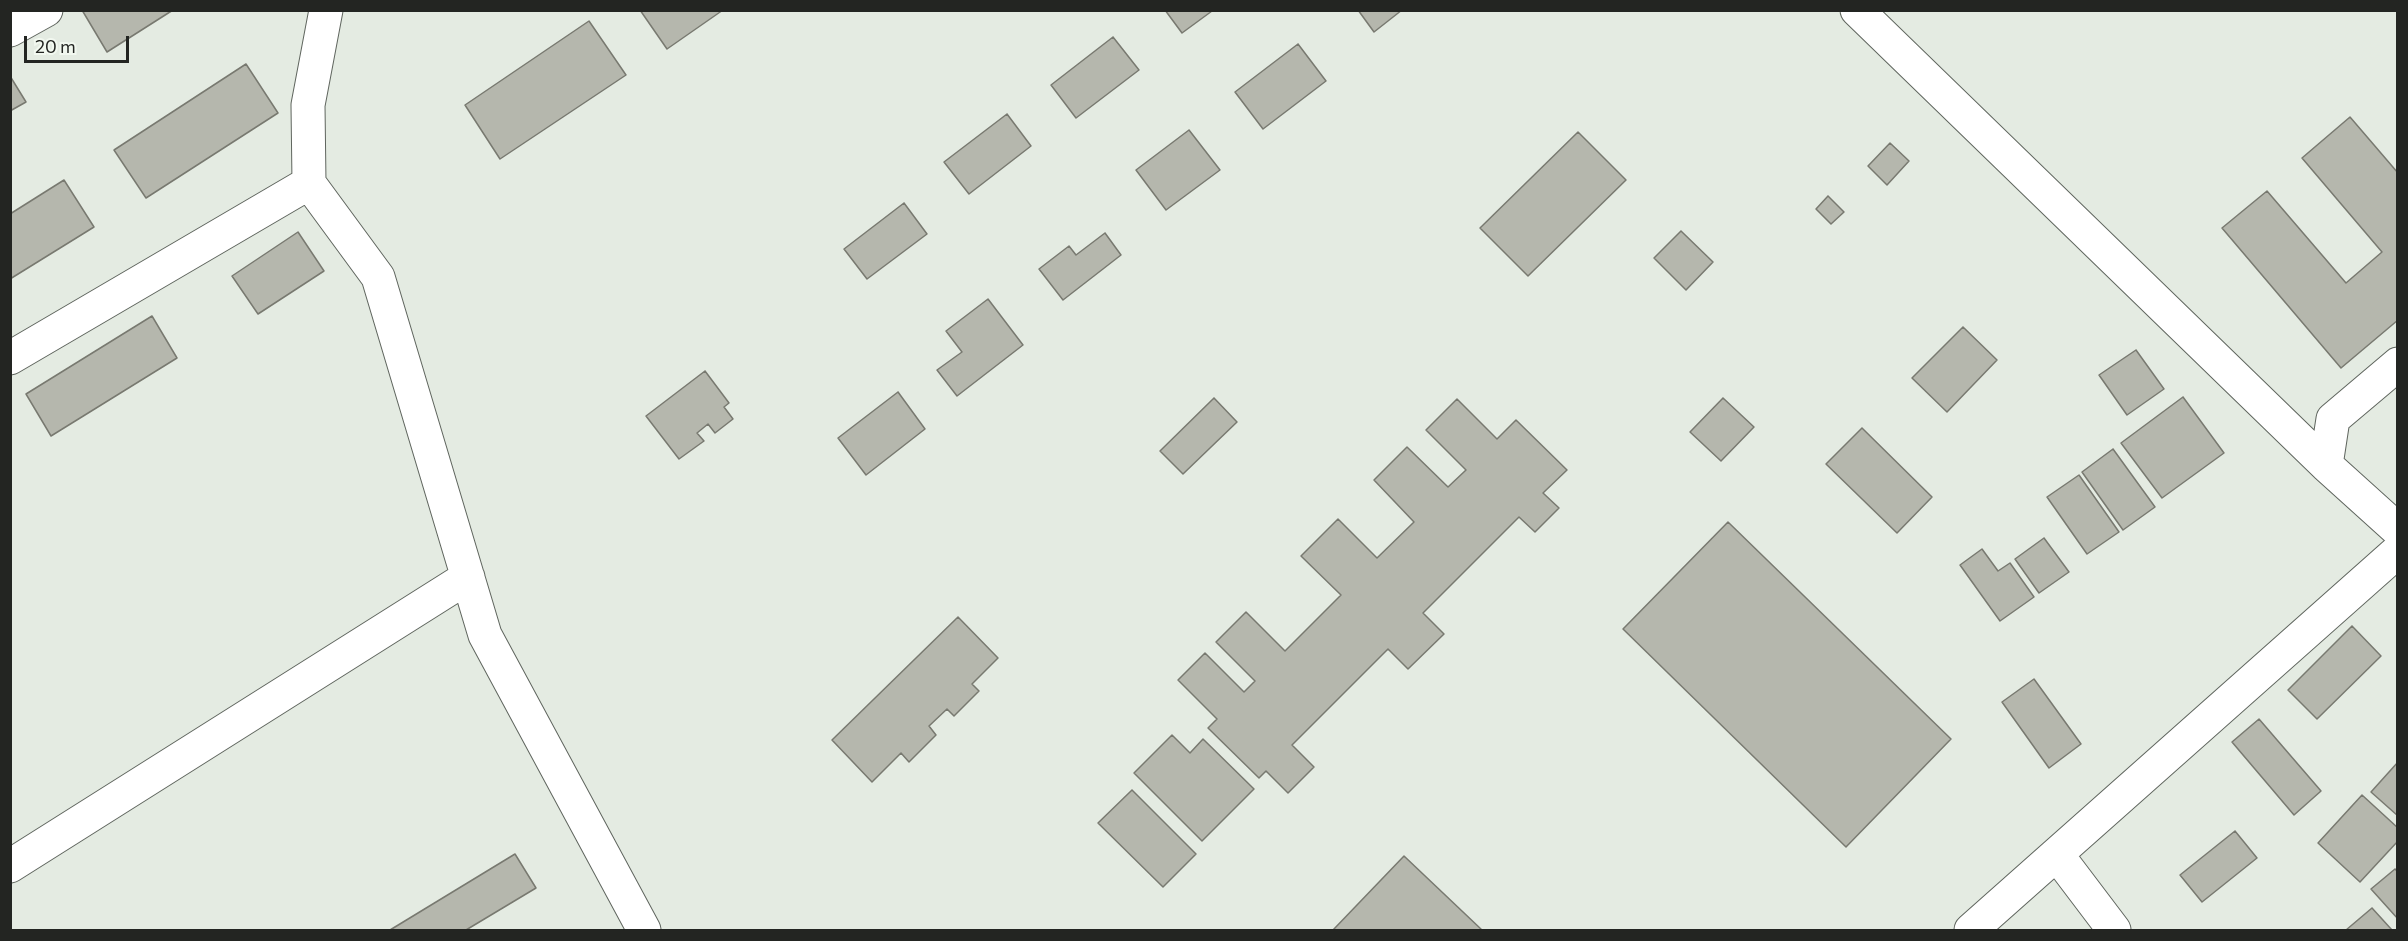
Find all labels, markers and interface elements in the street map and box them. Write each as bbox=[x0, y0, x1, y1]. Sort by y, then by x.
scale bar bbox=[27, 24, 132, 62]
text: 20 m bbox=[35, 35, 76, 57]

